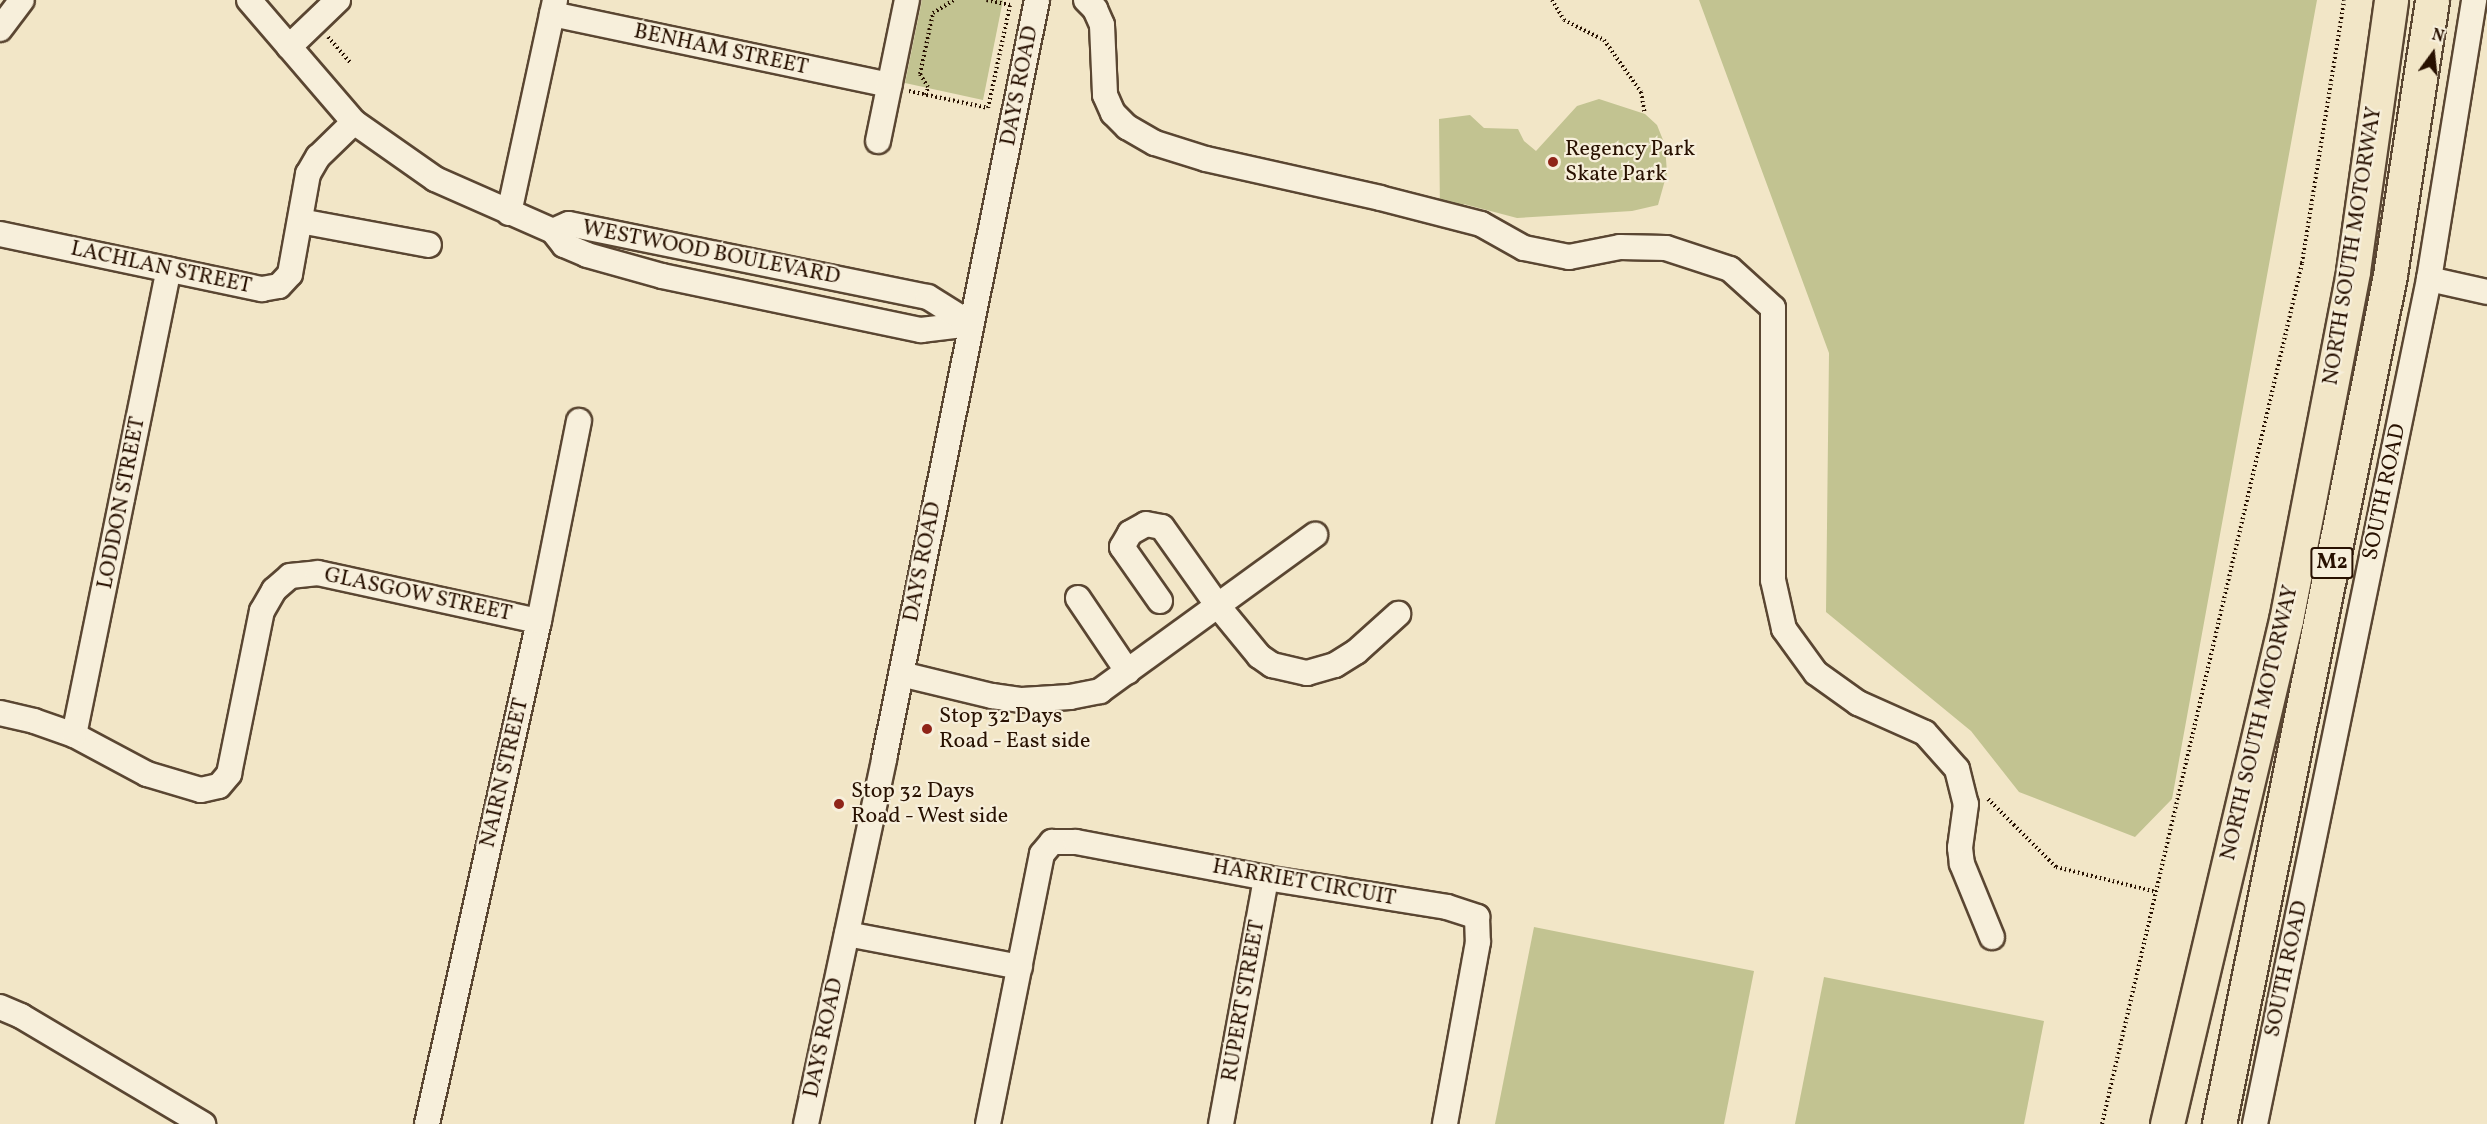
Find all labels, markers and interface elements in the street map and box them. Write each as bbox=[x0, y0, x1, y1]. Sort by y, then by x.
street label: BENHAM STREET bbox=[631, 19, 811, 81]
street label: DAYS ROAD bbox=[995, 24, 1045, 148]
north arrow bbox=[2403, 24, 2463, 84]
text: N bbox=[2429, 24, 2446, 49]
street label: NORTH SOUTH MOTORWAY bbox=[2318, 105, 2388, 387]
place label: Regency Park Skate Park bbox=[1565, 136, 1696, 188]
marker: Regency Park Skate Park bbox=[1546, 155, 1560, 169]
street label: WESTWOOD BOULEVARD bbox=[580, 215, 842, 291]
street label: LACHLAN STREET bbox=[68, 236, 254, 300]
street label: LODDON STREET bbox=[92, 415, 152, 591]
street label: SOUTH ROAD bbox=[2358, 421, 2412, 563]
street label: DAYS ROAD bbox=[898, 500, 948, 624]
road number: M2 bbox=[2310, 545, 2354, 581]
street label: GLASGOW STREET bbox=[321, 562, 515, 628]
street label: NORTH SOUTH MOTORWAY bbox=[2215, 583, 2305, 863]
street label: NAIRN STREET bbox=[475, 696, 535, 850]
place label: Stop 32 Days Road - East side bbox=[939, 703, 1091, 754]
marker: Stop 32 Days Road - East side bbox=[920, 722, 934, 736]
place label: Stop 32 Days Road - West side bbox=[851, 778, 1010, 830]
marker: Stop 32 Days Road - West side bbox=[832, 797, 846, 811]
street label: HARRIET CIRCUIT bbox=[1210, 854, 1398, 912]
street label: SOUTH ROAD bbox=[2260, 898, 2314, 1040]
street label: RUPERT STREET bbox=[1217, 918, 1271, 1084]
street label: DAYS ROAD bbox=[798, 976, 850, 1100]

